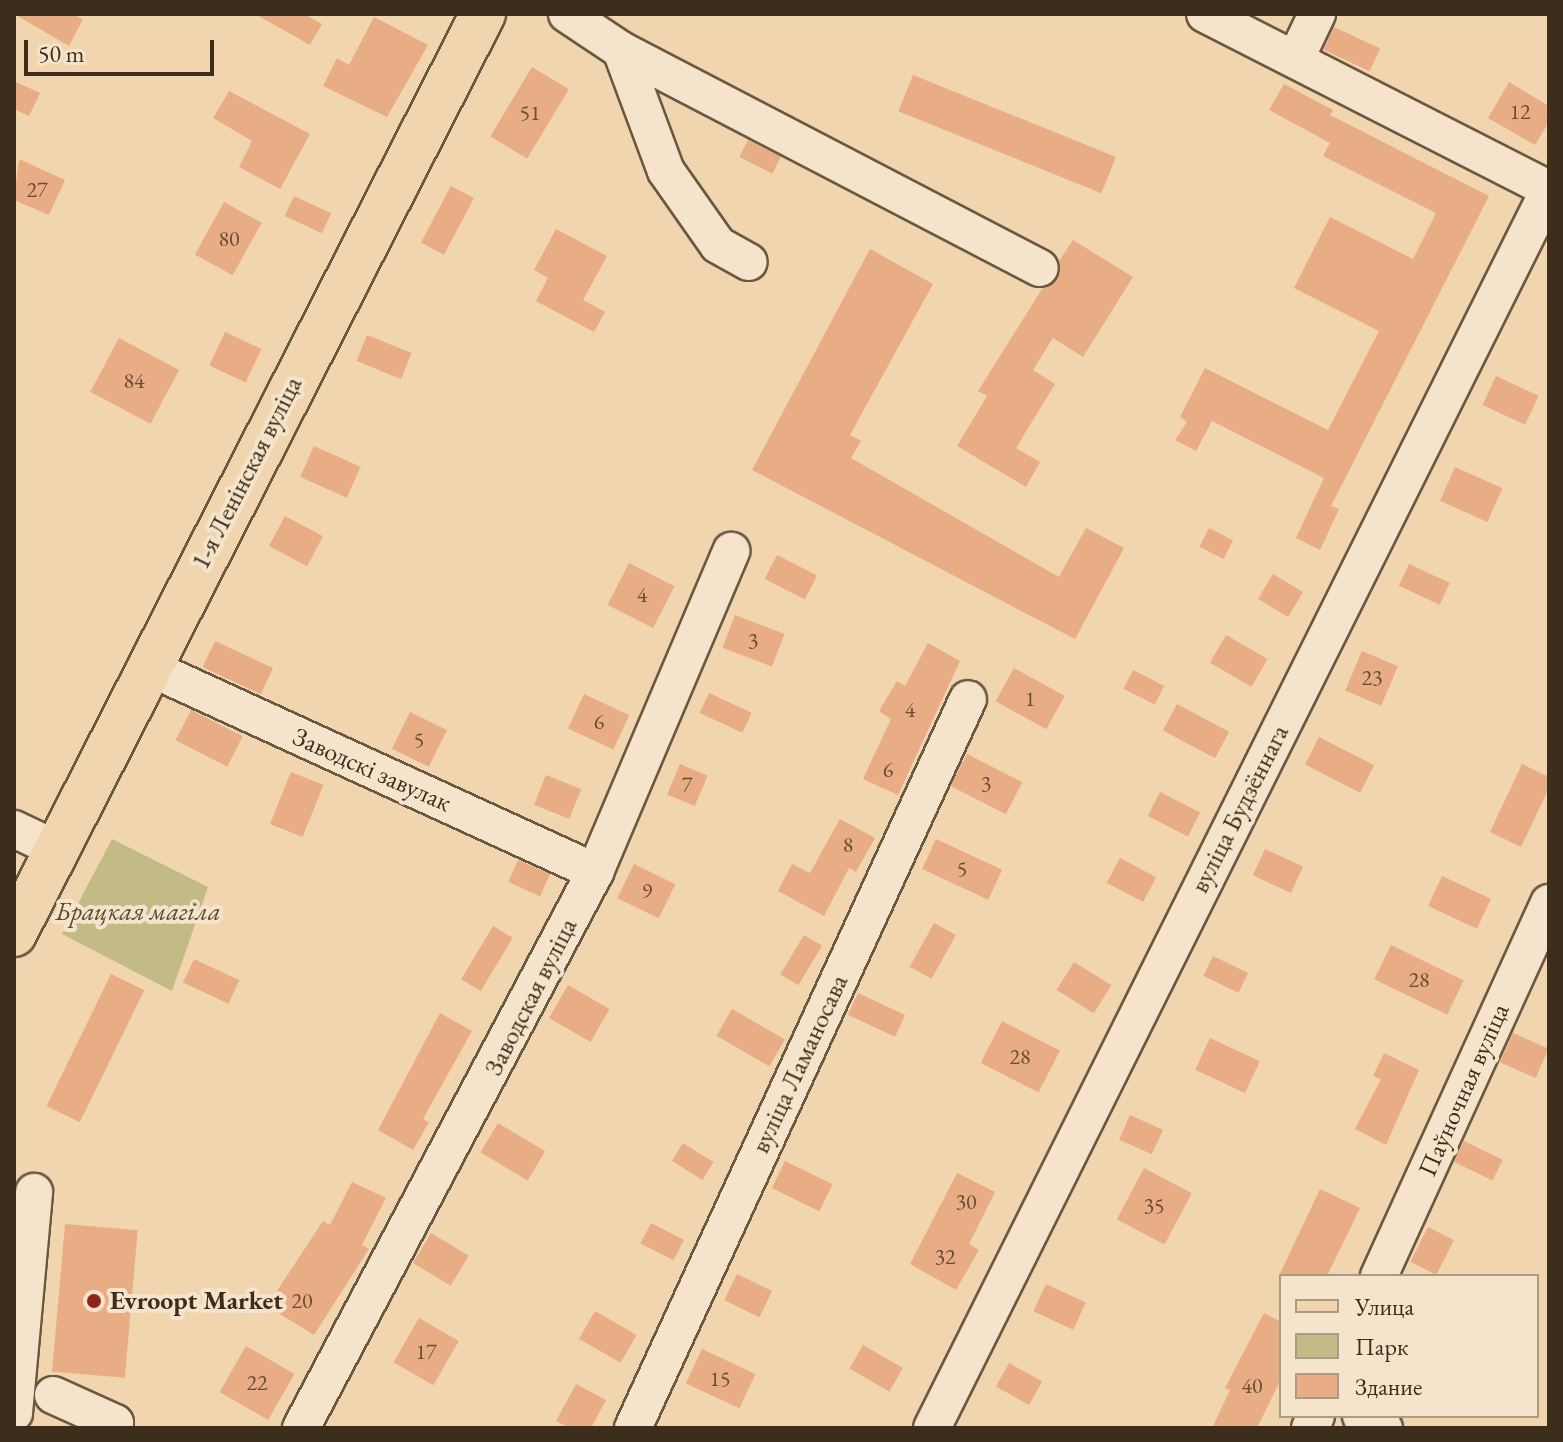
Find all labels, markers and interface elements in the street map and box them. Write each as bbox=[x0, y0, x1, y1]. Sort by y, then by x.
scale bar bbox=[28, 24, 218, 74]
text: 50 m bbox=[38, 38, 85, 69]
house number: 12 bbox=[1509, 99, 1531, 125]
house number: 51 bbox=[519, 100, 541, 126]
house number: 27 bbox=[26, 177, 48, 203]
house number: 80 bbox=[218, 226, 240, 252]
house number: 84 bbox=[123, 368, 145, 394]
street label: 1-я Ленінская вуліца bbox=[185, 372, 309, 574]
house number: 4 bbox=[637, 582, 647, 608]
house number: 3 bbox=[748, 628, 758, 654]
house number: 23 bbox=[1361, 665, 1383, 691]
house number: 1 bbox=[1025, 686, 1035, 712]
house number: 4 bbox=[905, 697, 915, 723]
house number: 6 bbox=[594, 709, 604, 735]
street label: вуліца Будзённага bbox=[1184, 720, 1296, 898]
street label: Заводскі завулак bbox=[288, 721, 456, 819]
house number: 5 bbox=[414, 727, 424, 753]
house number: 6 bbox=[883, 757, 893, 783]
house number: 3 bbox=[981, 771, 991, 797]
house number: 7 bbox=[682, 772, 692, 798]
house number: 8 bbox=[843, 832, 853, 858]
house number: 5 bbox=[957, 856, 967, 882]
house number: 9 bbox=[642, 878, 652, 904]
park label: Брацкая магіла bbox=[55, 896, 221, 928]
street label: Заводская вуліца bbox=[478, 913, 584, 1081]
house number: 28 bbox=[1408, 967, 1430, 993]
street label: вуліца Ламаносава bbox=[745, 970, 855, 1158]
street label: Паўночная вуліца bbox=[1412, 999, 1516, 1181]
house number: 28 bbox=[1009, 1044, 1031, 1070]
house number: 30 bbox=[955, 1189, 977, 1215]
house number: 35 bbox=[1143, 1193, 1165, 1219]
house number: 32 bbox=[934, 1244, 956, 1270]
legend bbox=[1279, 1274, 1539, 1418]
place label: Evroopt Market bbox=[110, 1285, 283, 1317]
house number: 20 bbox=[291, 1288, 313, 1314]
text: Улица bbox=[1355, 1291, 1414, 1322]
marker: Evroopt Market bbox=[85, 1292, 103, 1310]
text: Парк bbox=[1355, 1331, 1408, 1362]
house number: 17 bbox=[415, 1339, 437, 1365]
house number: 15 bbox=[709, 1366, 731, 1392]
house number: 22 bbox=[246, 1370, 268, 1396]
text: Здание bbox=[1355, 1371, 1422, 1402]
house number: 40 bbox=[1241, 1373, 1263, 1399]

